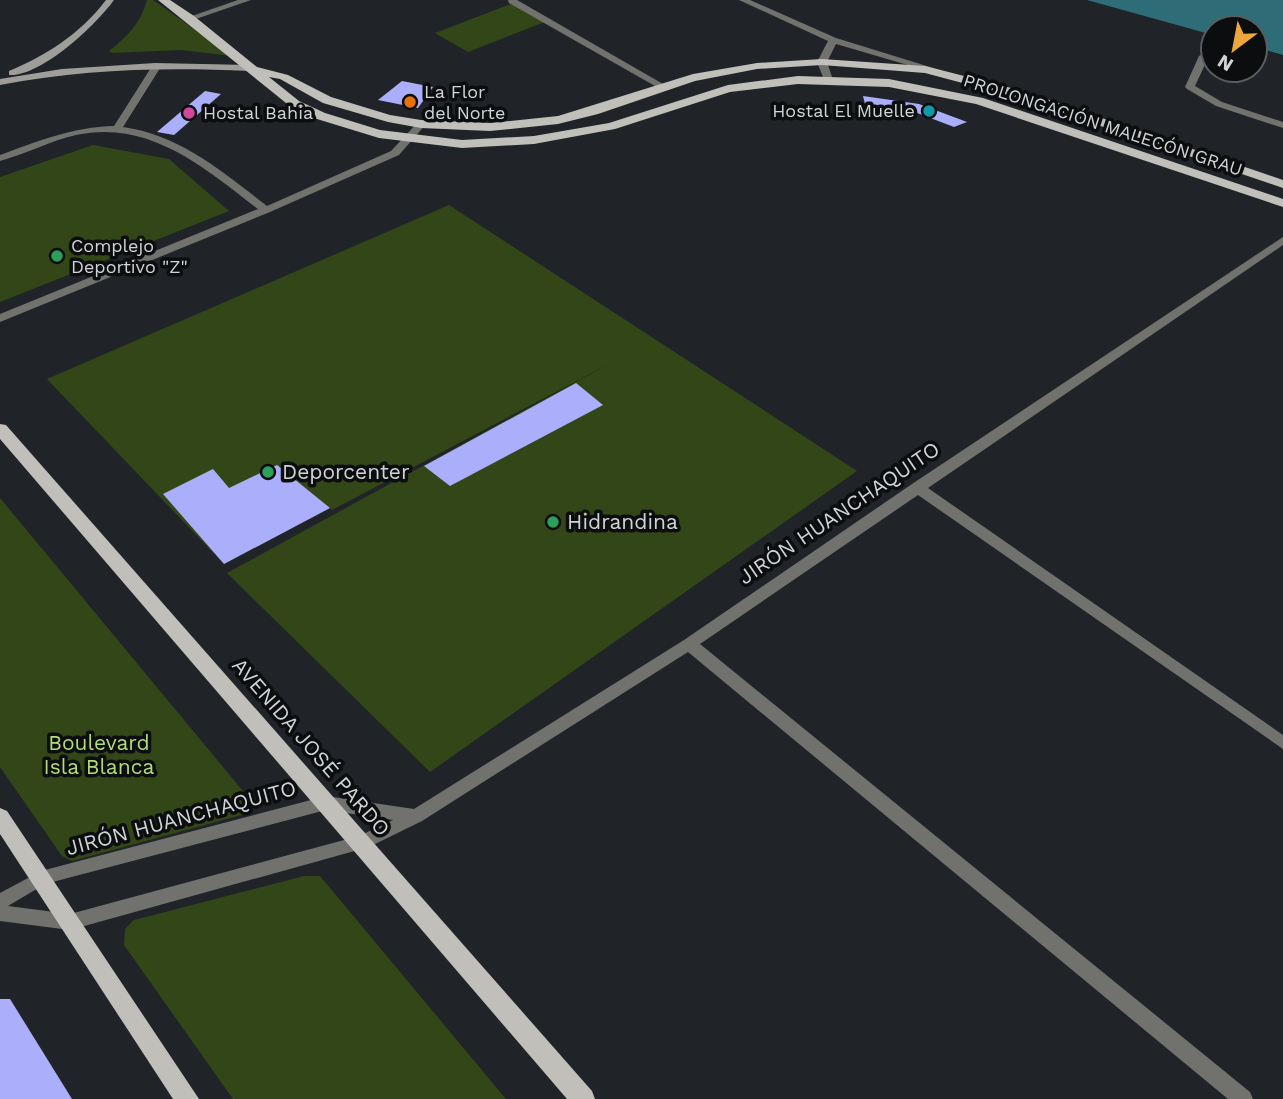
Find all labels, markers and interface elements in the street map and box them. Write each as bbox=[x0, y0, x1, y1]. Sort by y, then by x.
north arrow bbox=[1199, 14, 1269, 84]
text: N bbox=[1213, 50, 1237, 76]
street label: PROLONGACIÓN MALECÓN GRAU bbox=[961, 69, 1245, 180]
place label: La Flor del Norte bbox=[424, 81, 505, 123]
marker: La Flor del Norte bbox=[402, 94, 418, 110]
place label: Hostal El Muelle bbox=[772, 100, 915, 121]
place label: Hostal Bahia bbox=[203, 102, 313, 123]
marker: Hostal El Muelle bbox=[921, 103, 937, 119]
marker: Hostal Bahia bbox=[181, 105, 197, 121]
place label: Complejo Deportivo "Z" bbox=[71, 235, 188, 277]
marker: Complejo Deportivo "Z" bbox=[49, 248, 65, 264]
street label: JIRÓN HUANCHAQUITO bbox=[733, 436, 944, 589]
place label: Deporcenter bbox=[282, 459, 410, 484]
marker: Deporcenter bbox=[260, 464, 276, 480]
place label: Hidrandina bbox=[567, 509, 678, 534]
marker: Hidrandina bbox=[545, 514, 561, 530]
street label: AVENIDA JOSÉ PARDO bbox=[227, 653, 395, 841]
park label: Boulevard Isla Blanca bbox=[44, 730, 154, 779]
street label: JIRÓN HUANCHAQUITO bbox=[63, 775, 299, 860]

